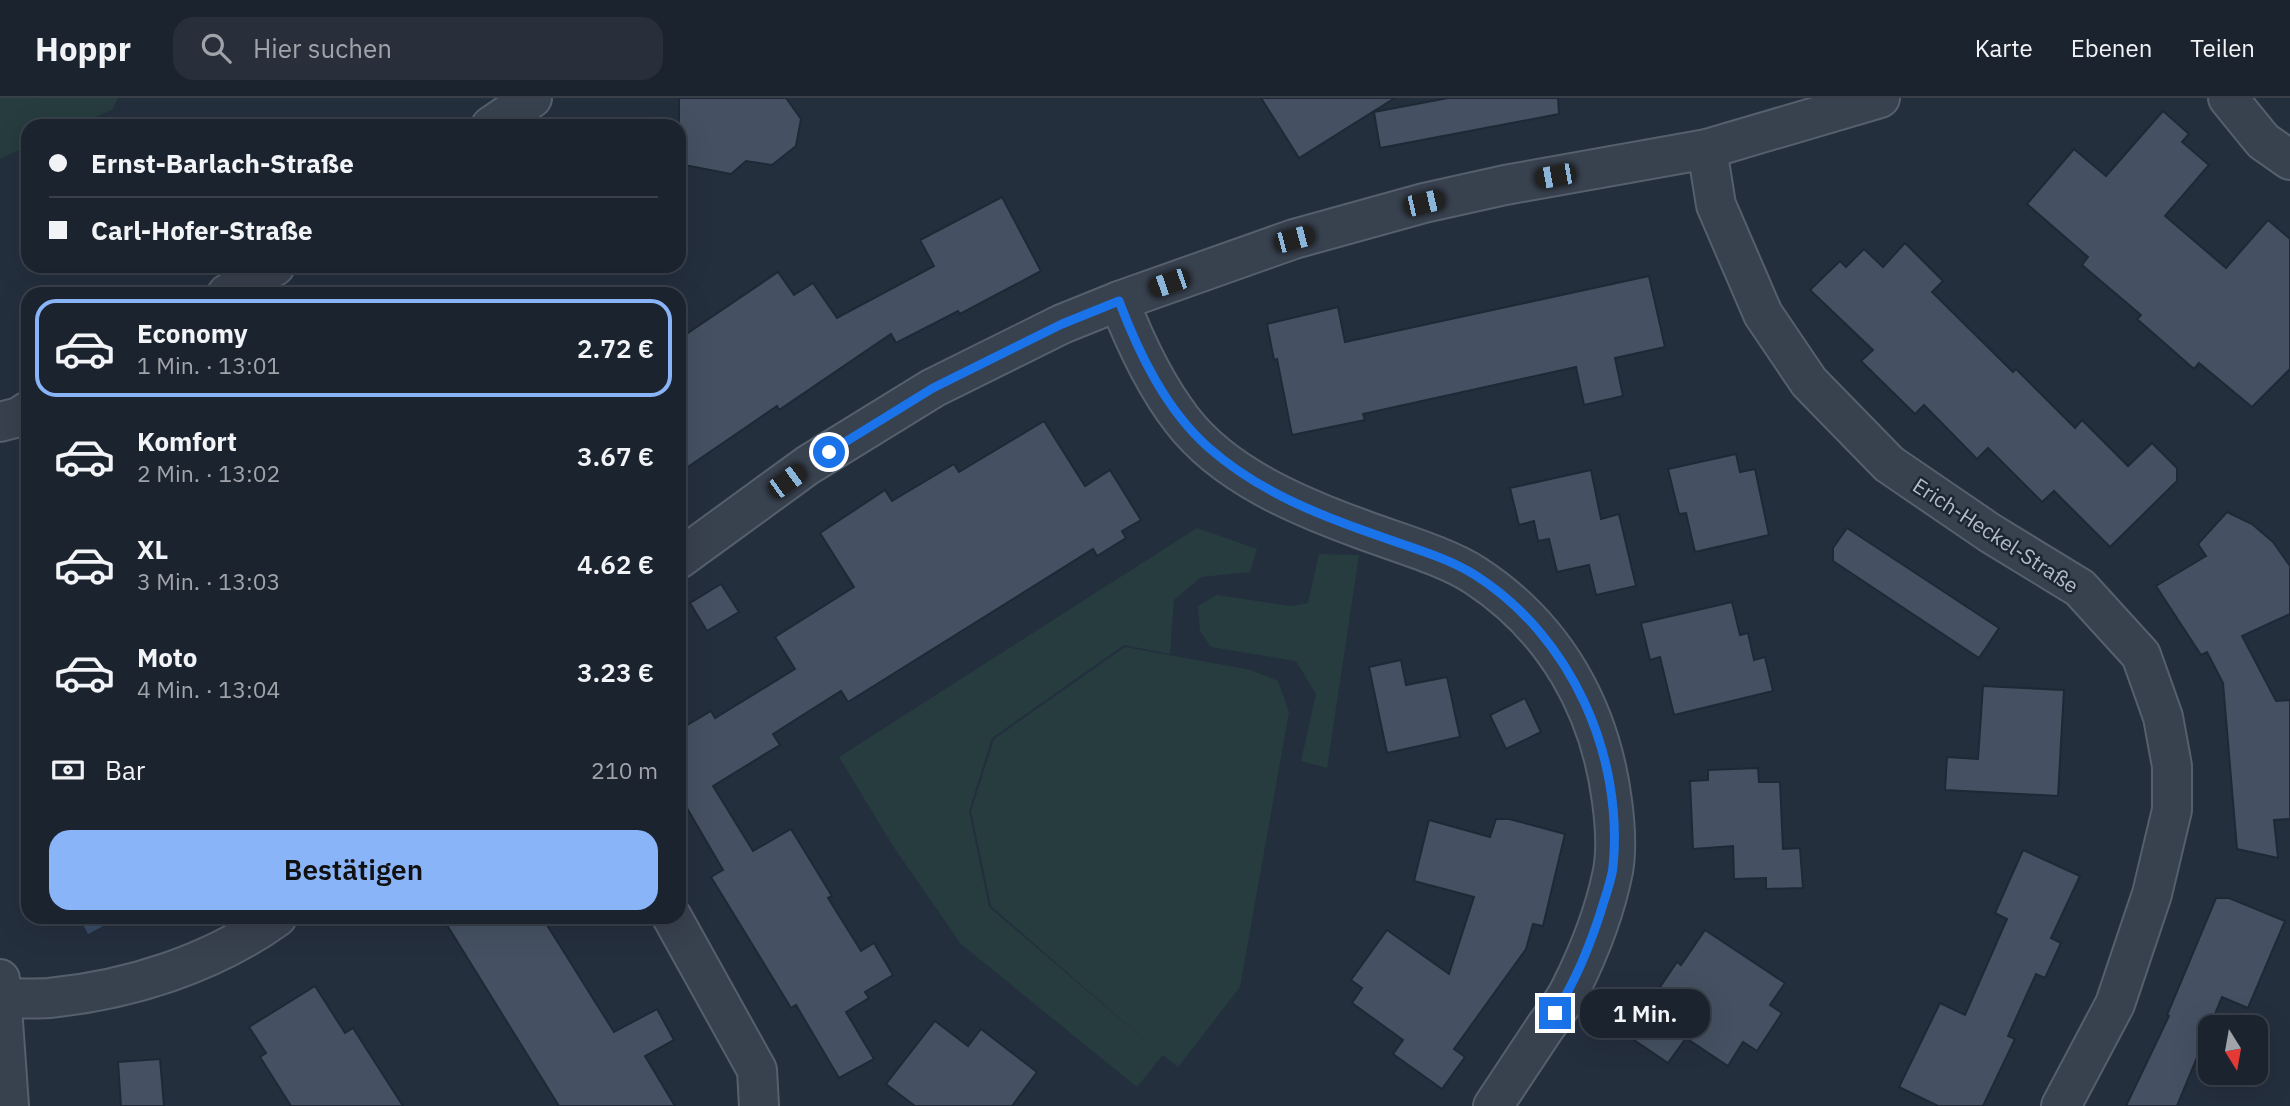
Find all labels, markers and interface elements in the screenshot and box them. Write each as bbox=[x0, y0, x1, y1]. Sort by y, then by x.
search box bbox=[173, 17, 663, 80]
text: Hoppr bbox=[35, 27, 131, 70]
icon: search bbox=[197, 29, 235, 67]
text: Hier suchen bbox=[253, 31, 392, 65]
text: Karte bbox=[1975, 32, 2033, 64]
text: Ebenen bbox=[2071, 32, 2152, 64]
text: Teilen bbox=[2190, 32, 2255, 64]
text: Ernst-Barlach-Straße bbox=[91, 146, 354, 180]
car bbox=[1533, 162, 1578, 190]
car bbox=[1402, 188, 1447, 218]
text: Carl-Hofer-Straße bbox=[91, 213, 313, 247]
car bbox=[1271, 223, 1318, 255]
car bbox=[1146, 266, 1193, 300]
text: Economy bbox=[137, 316, 248, 350]
icon: car bbox=[53, 317, 116, 380]
text: 2.72 € bbox=[577, 331, 654, 365]
text: 1 Min. · 13:01 bbox=[137, 350, 280, 380]
text: Komfort bbox=[137, 424, 237, 458]
icon: car bbox=[53, 425, 116, 488]
route start bbox=[813, 436, 845, 468]
text: 3.67 € bbox=[577, 439, 654, 473]
text: 2 Min. · 13:02 bbox=[137, 458, 280, 488]
car bbox=[764, 460, 811, 502]
street label: Erich-Heckel-Straße bbox=[1908, 471, 2084, 599]
text: XL bbox=[137, 532, 168, 566]
icon: car bbox=[53, 533, 116, 596]
text: 4.62 € bbox=[577, 547, 654, 581]
text: 3 Min. · 13:03 bbox=[137, 566, 280, 596]
text: Moto bbox=[137, 640, 197, 674]
icon: car bbox=[53, 641, 116, 704]
text: 3.23 € bbox=[577, 655, 654, 689]
text: 4 Min. · 13:04 bbox=[137, 674, 280, 704]
icon: cash bbox=[49, 751, 87, 789]
text: Bar bbox=[105, 753, 145, 787]
text: 210 m bbox=[591, 755, 658, 785]
button: Bestätigen bbox=[49, 830, 658, 910]
callout: 1 Min. bbox=[1580, 988, 1709, 1038]
route end bbox=[1539, 997, 1571, 1029]
text: 1 Min. bbox=[1613, 998, 1677, 1028]
north arrow bbox=[2198, 1015, 2268, 1085]
map controls bbox=[2198, 1015, 2268, 1085]

